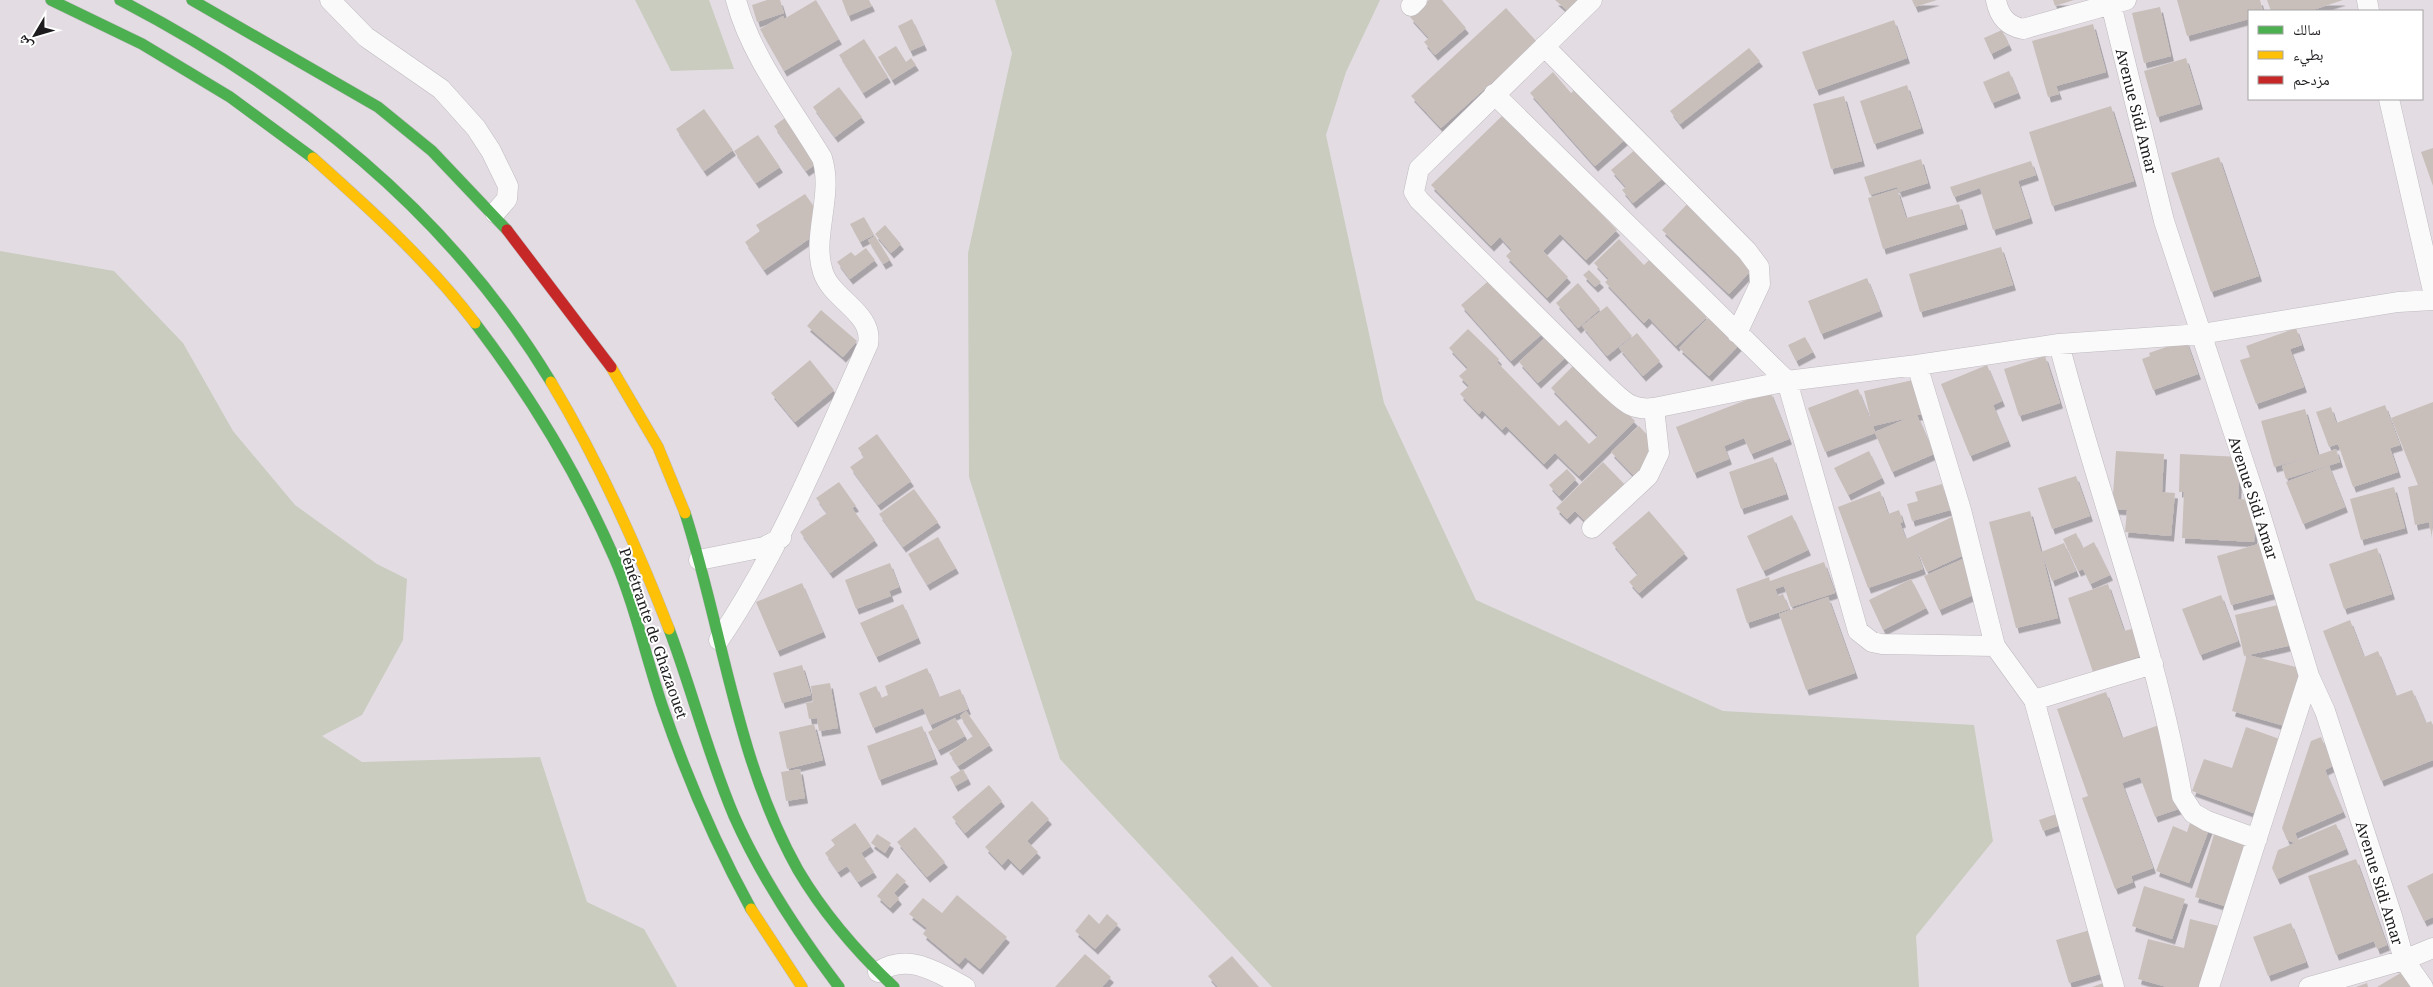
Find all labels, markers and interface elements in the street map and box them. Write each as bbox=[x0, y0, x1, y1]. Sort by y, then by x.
north arrow bbox=[10, 10, 60, 60]
legend bbox=[2248, 10, 2423, 100]
text: سالك bbox=[2293, 19, 2321, 39]
text: ش bbox=[12, 31, 36, 55]
text: بطيء bbox=[2293, 44, 2323, 67]
street label: Avenue Sidi Amar bbox=[2112, 46, 2162, 176]
text: مزدحم bbox=[2293, 69, 2330, 90]
street label: Avenue Sidi Amar bbox=[2225, 434, 2283, 562]
street label: Pénétrante de Ghazaouet bbox=[615, 545, 693, 721]
street label: Avenue Sidi Amar bbox=[2352, 819, 2408, 947]

